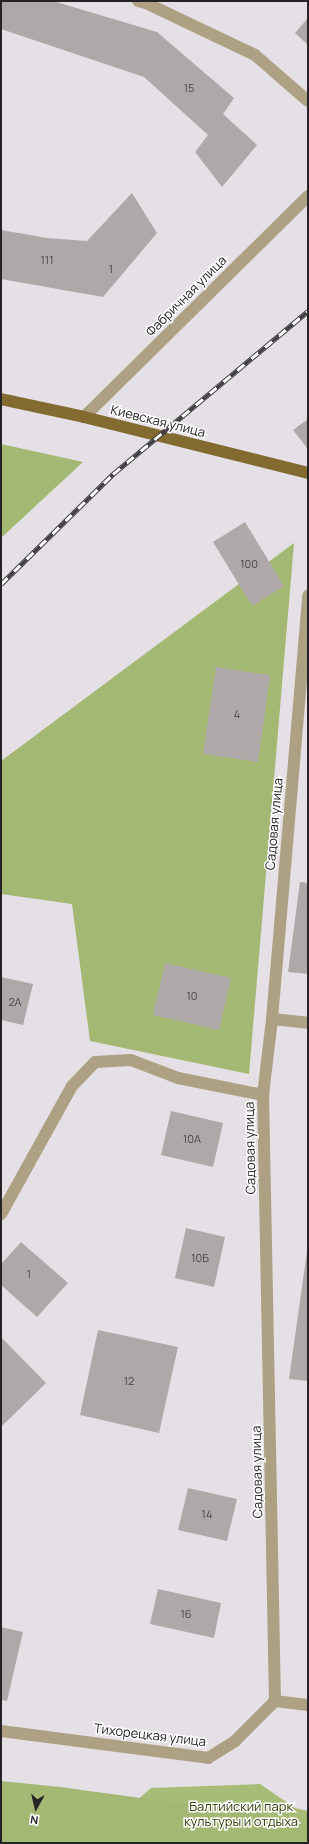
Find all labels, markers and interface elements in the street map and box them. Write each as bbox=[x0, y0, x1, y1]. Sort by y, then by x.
house number: 15 bbox=[184, 81, 194, 95]
street label: Фабричная улица bbox=[142, 252, 230, 340]
house number: 111 bbox=[41, 253, 53, 267]
house number: 1 bbox=[109, 262, 113, 276]
street label: Киевская улица bbox=[109, 402, 207, 440]
house number: 100 bbox=[240, 557, 258, 571]
house number: 4 bbox=[234, 707, 240, 721]
street label: Садовая улица bbox=[262, 777, 286, 871]
house number: 10 bbox=[187, 989, 197, 1003]
house number: 2А bbox=[8, 995, 22, 1009]
street label: Садовая улица bbox=[241, 1102, 259, 1194]
house number: 10А bbox=[183, 1132, 201, 1146]
house number: 10Б bbox=[191, 1251, 209, 1265]
house number: 1 bbox=[27, 1267, 31, 1281]
house number: 12 bbox=[124, 1374, 134, 1388]
street label: Садовая улица bbox=[248, 1426, 266, 1518]
house number: 14 bbox=[202, 1507, 212, 1521]
house number: 16 bbox=[180, 1607, 192, 1621]
street label: Тихорецкая улица bbox=[93, 1720, 207, 1750]
north arrow bbox=[16, 1788, 56, 1828]
park label: Балтийский парк культуры и отдыха bbox=[184, 1799, 298, 1830]
text: N bbox=[29, 1812, 39, 1828]

